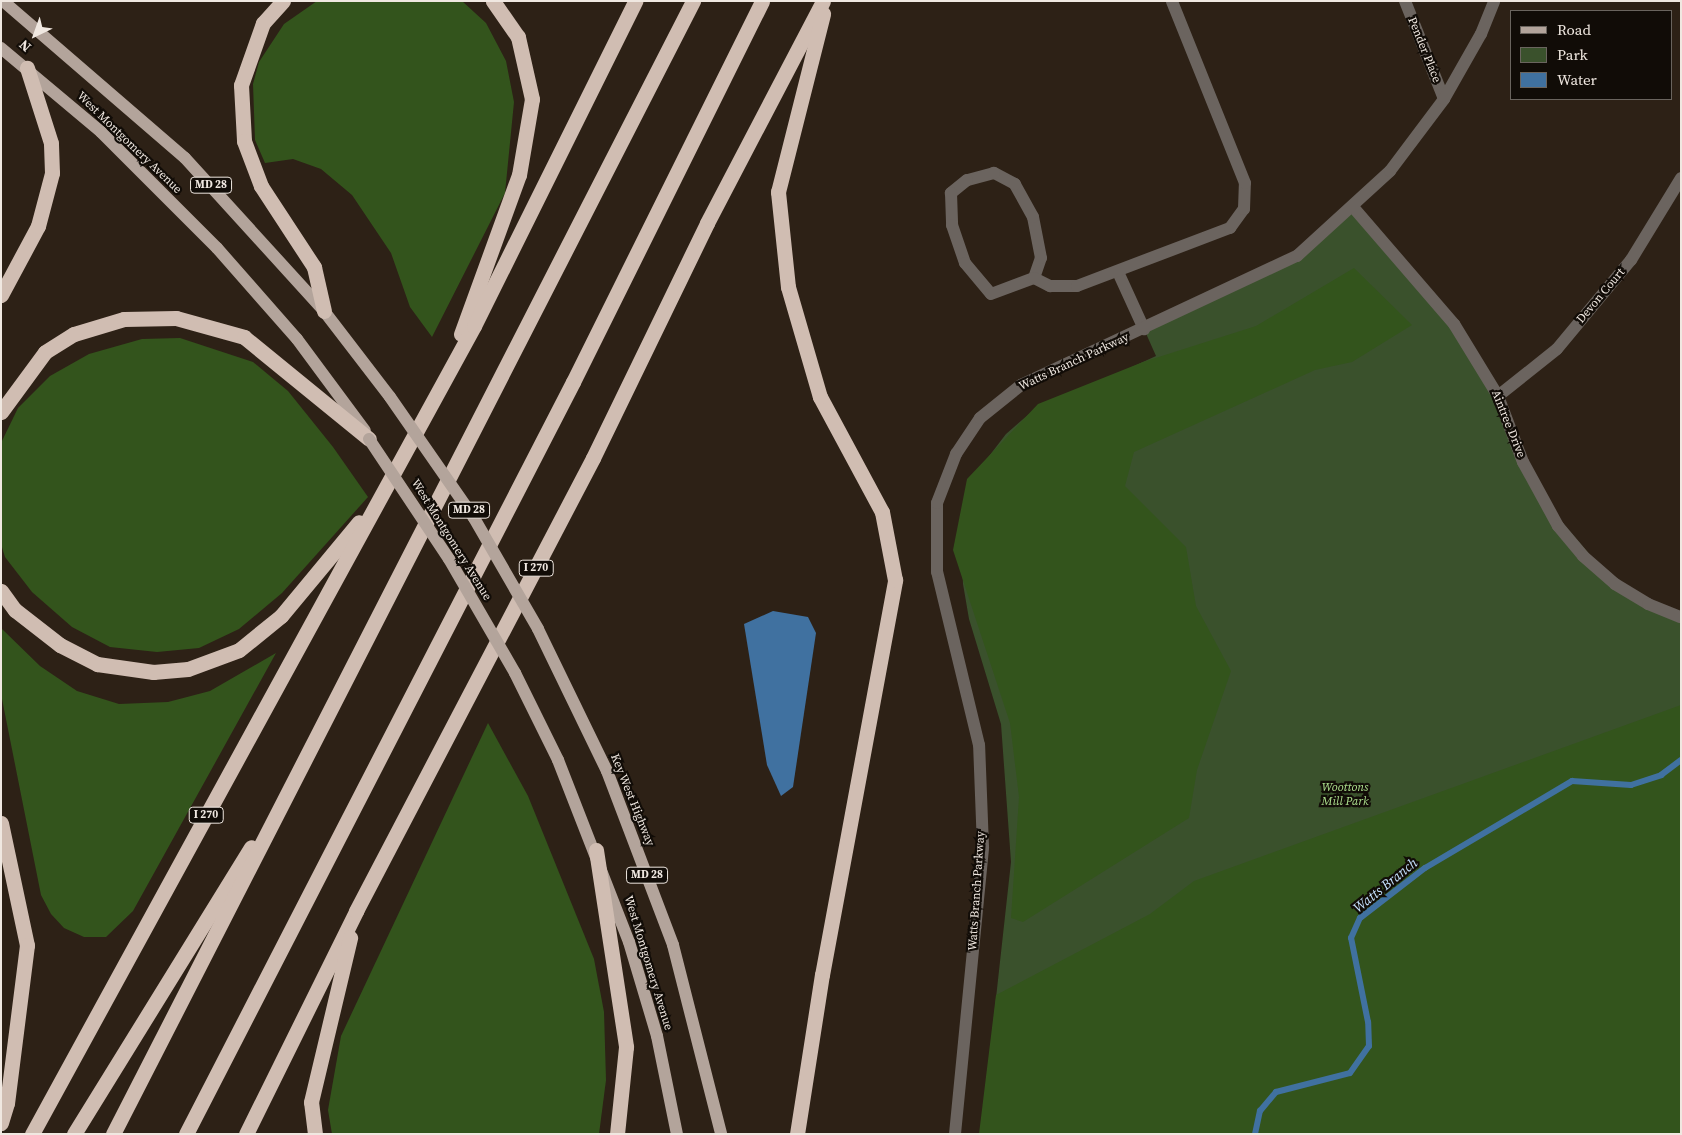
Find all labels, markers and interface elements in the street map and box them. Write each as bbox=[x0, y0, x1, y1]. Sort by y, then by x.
north arrow bbox=[10, 10, 60, 60]
legend bbox=[1510, 10, 1672, 100]
street label: Pender Place bbox=[1404, 15, 1444, 85]
text: Road bbox=[1557, 19, 1591, 40]
text: N bbox=[14, 35, 35, 57]
text: Park bbox=[1557, 44, 1588, 65]
text: Water bbox=[1557, 69, 1597, 90]
street label: West Montgomery Avenue bbox=[74, 89, 184, 197]
road number: MD 28 bbox=[190, 176, 232, 194]
street label: Devon Court bbox=[1574, 266, 1628, 326]
street label: Watts Branch Parkway bbox=[1017, 330, 1131, 394]
street label: Aintree Drive bbox=[1488, 388, 1528, 460]
street label: West Montgomery Avenue bbox=[408, 477, 494, 603]
road number: MD 28 bbox=[448, 502, 490, 518]
road number: I 270 bbox=[518, 560, 554, 576]
street label: Key West Highway bbox=[607, 752, 657, 848]
park label: Woottons Mill Park bbox=[1321, 781, 1369, 809]
road number: I 270 bbox=[188, 806, 224, 824]
street label: Watts Branch Parkway bbox=[966, 831, 988, 951]
water label: Watts Branch bbox=[1349, 854, 1421, 916]
road number: MD 28 bbox=[626, 866, 668, 884]
street label: West Montgomery Avenue bbox=[621, 894, 675, 1032]

